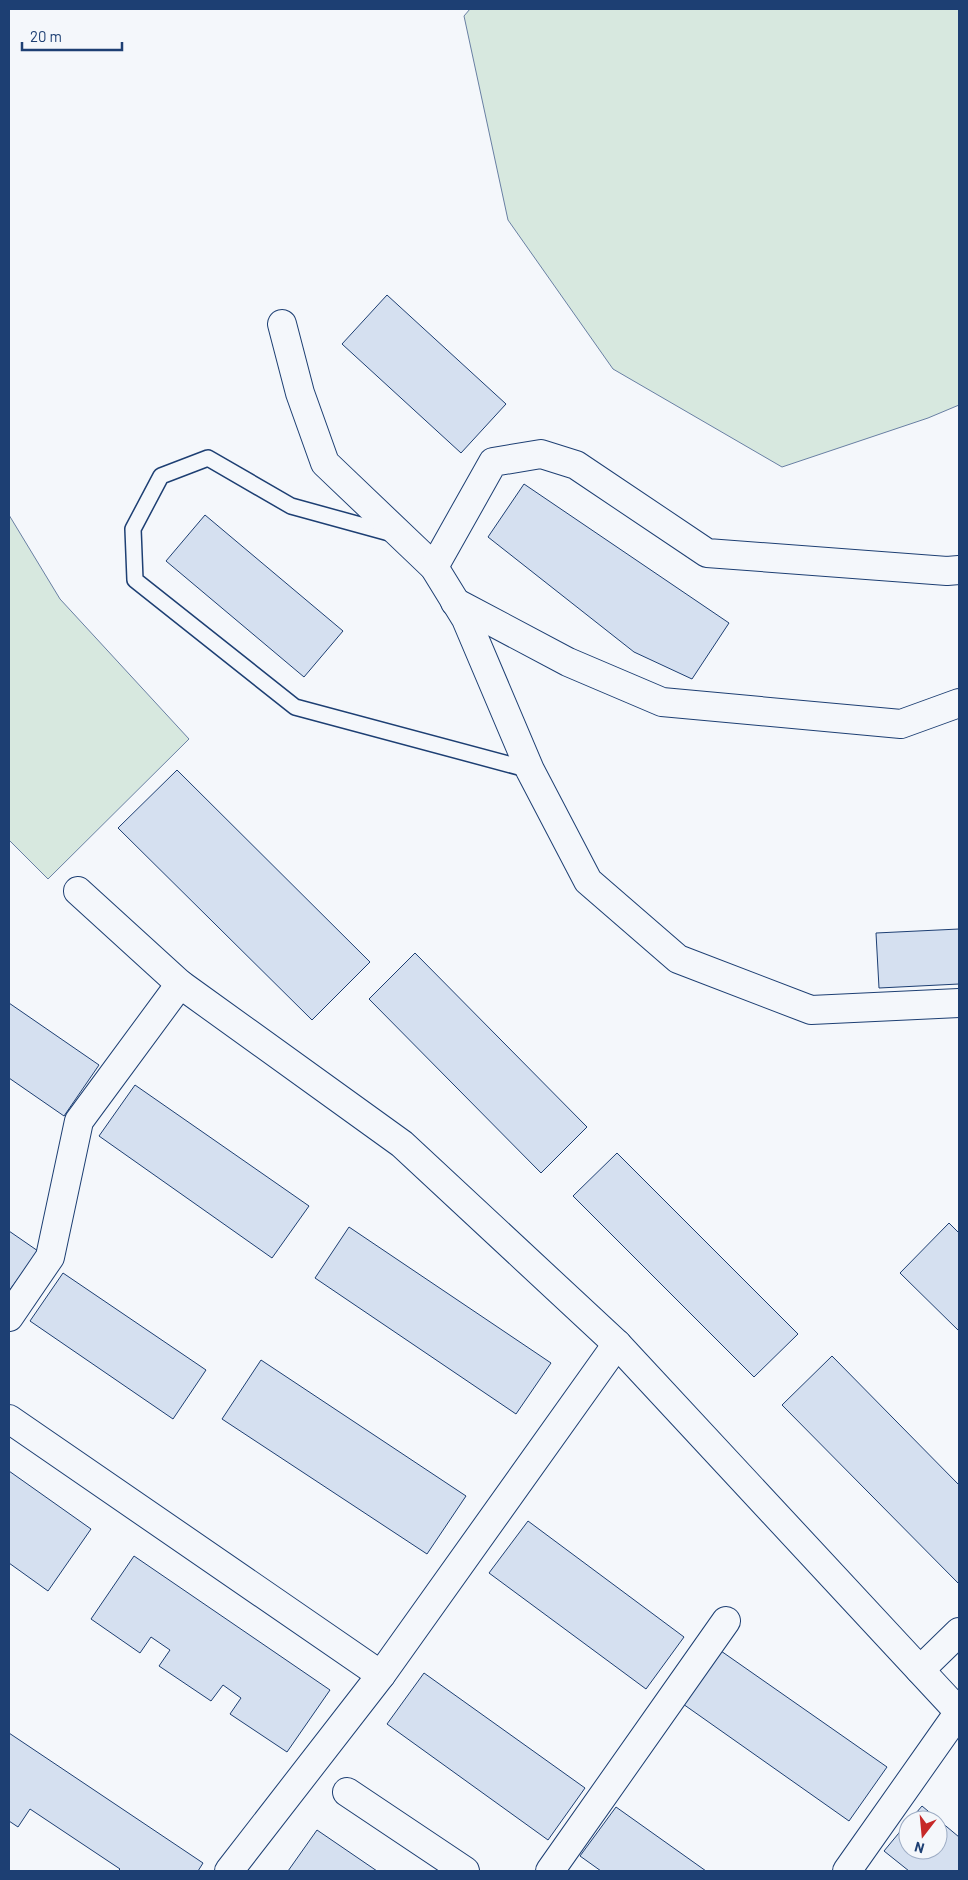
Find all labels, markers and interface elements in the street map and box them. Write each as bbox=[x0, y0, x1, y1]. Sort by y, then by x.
scale bar bbox=[22, 20, 122, 52]
text: 20 m bbox=[30, 27, 62, 45]
north arrow bbox=[898, 1810, 948, 1860]
text: N bbox=[912, 1839, 926, 1857]

